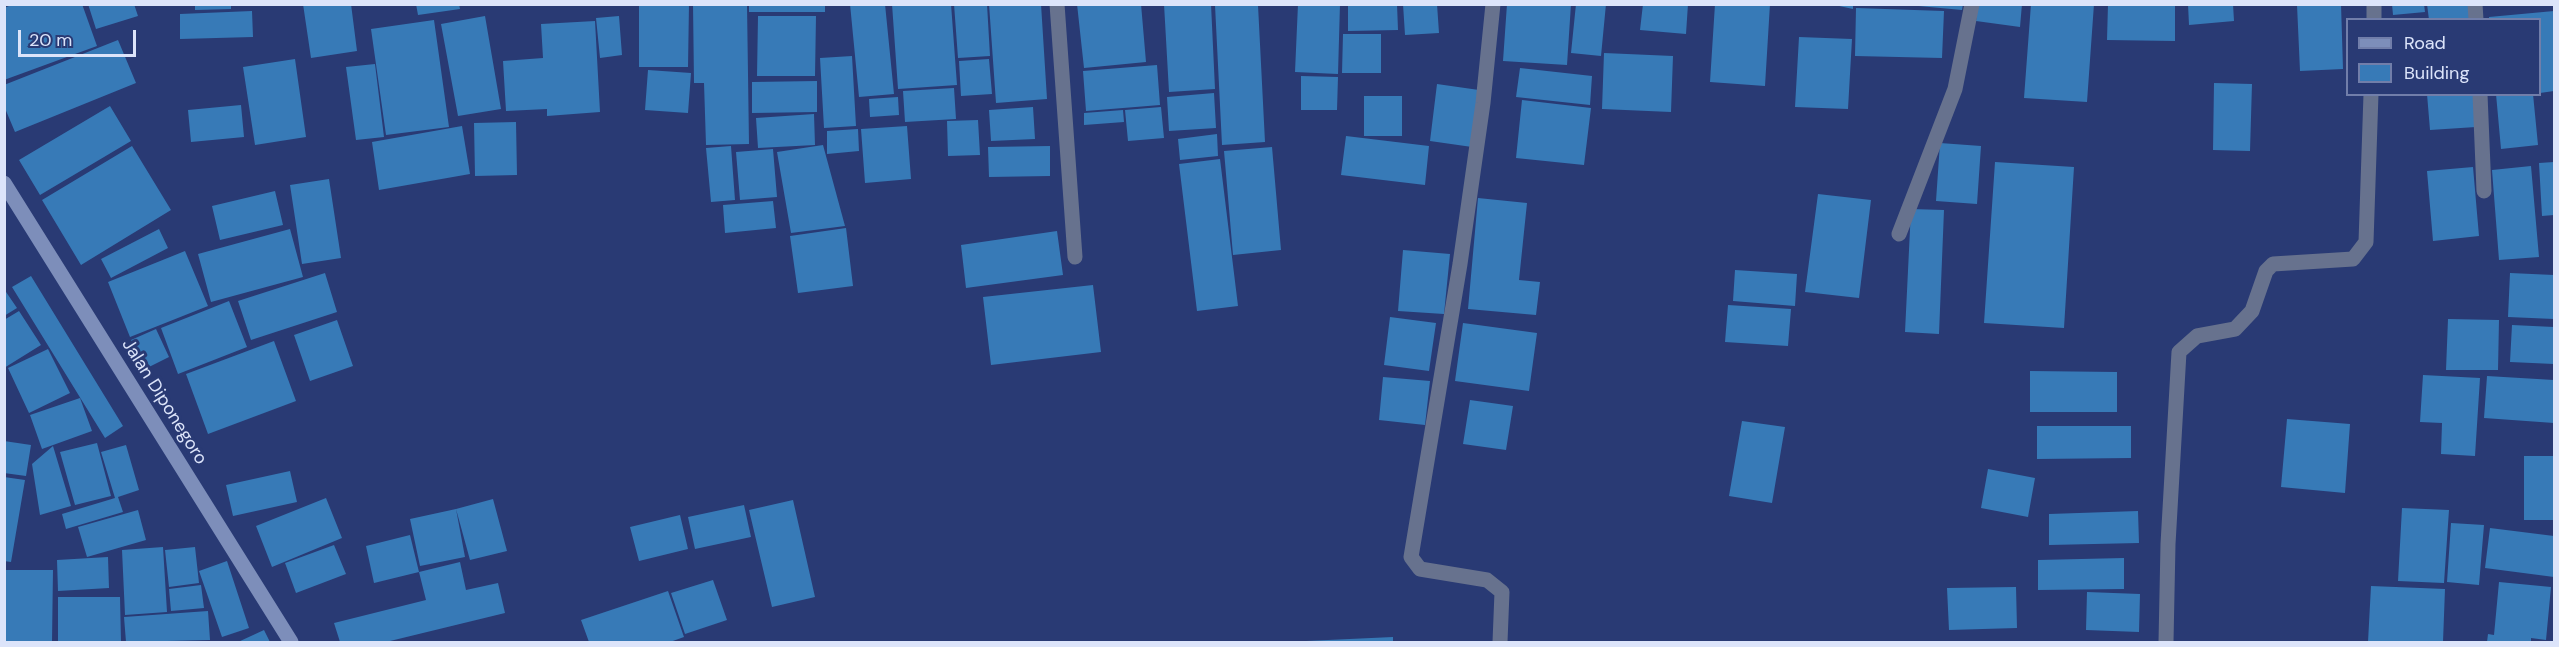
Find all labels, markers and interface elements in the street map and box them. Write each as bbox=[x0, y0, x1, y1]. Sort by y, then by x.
scale bar bbox=[21, 18, 140, 56]
legend bbox=[2346, 18, 2541, 96]
text: 20 m bbox=[29, 28, 72, 52]
text: Road bbox=[2404, 31, 2446, 55]
text: Building bbox=[2404, 61, 2469, 85]
street label: Jalan Diponegoro bbox=[117, 335, 211, 469]

